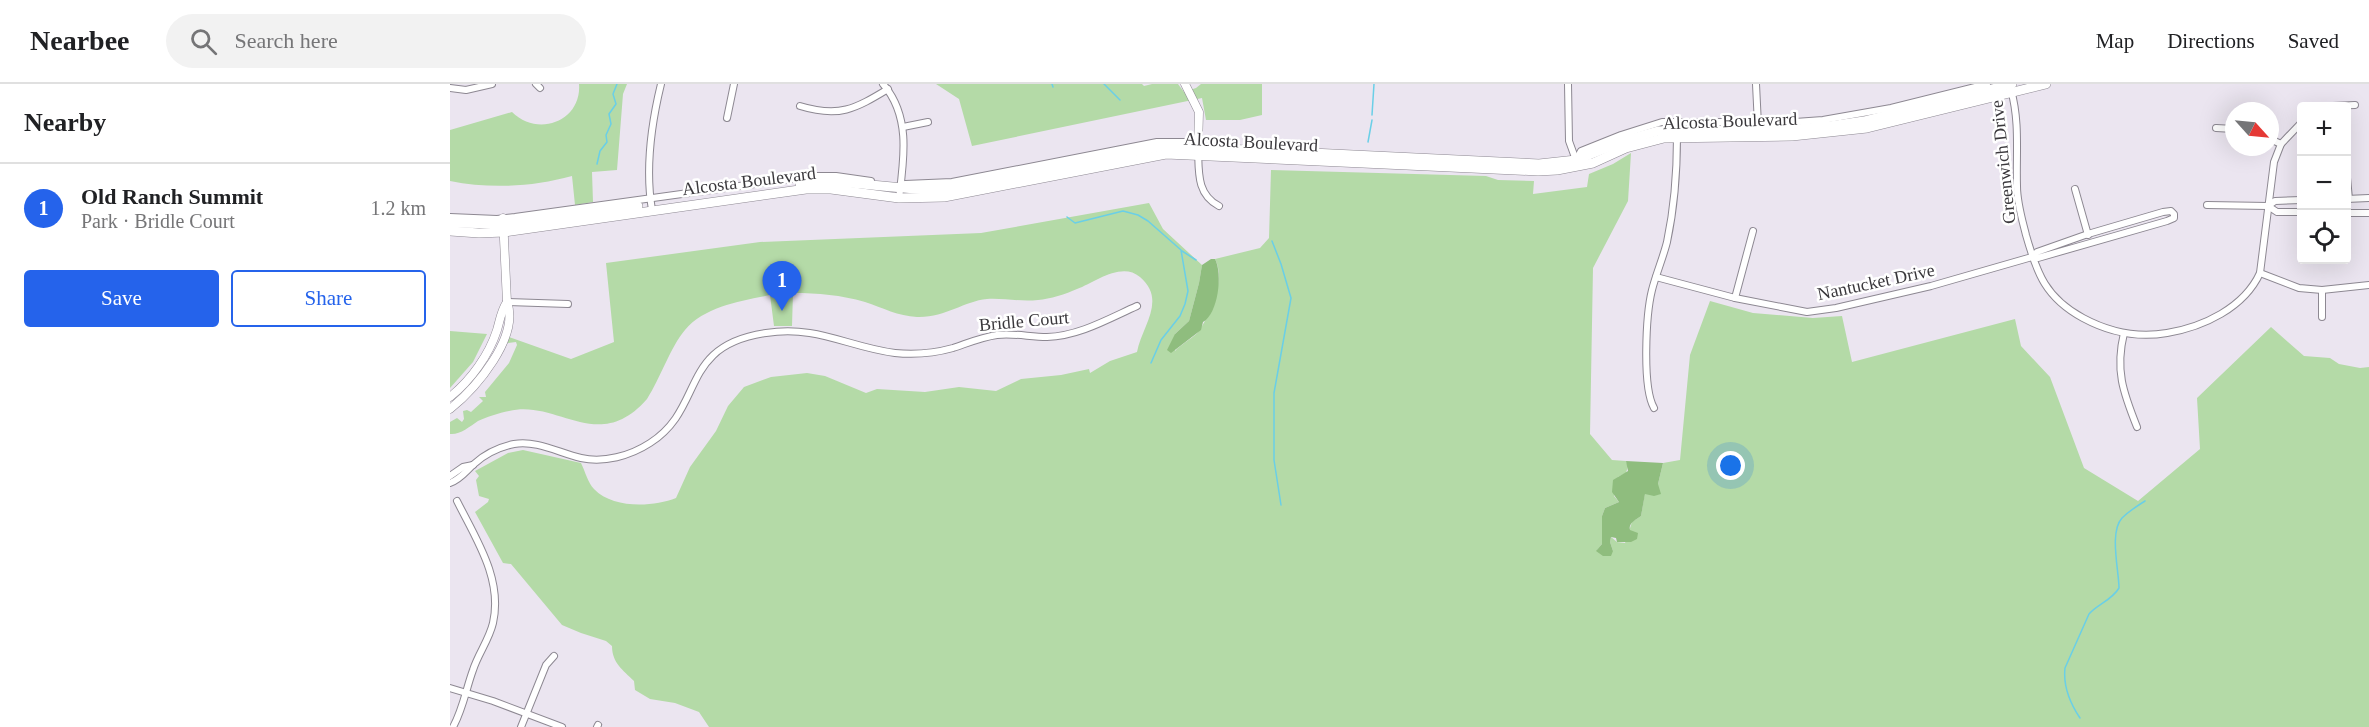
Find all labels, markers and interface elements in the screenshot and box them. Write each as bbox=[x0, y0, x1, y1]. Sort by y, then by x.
search box bbox=[166, 14, 586, 68]
text: Nearbee bbox=[30, 25, 130, 56]
icon: search bbox=[187, 25, 220, 58]
text: Search here bbox=[235, 28, 338, 53]
text: Map bbox=[2096, 29, 2134, 53]
text: Directions bbox=[2167, 29, 2255, 53]
text: Saved bbox=[2288, 29, 2339, 53]
street label: Greenwich Drive bbox=[1987, 99, 2019, 225]
north arrow bbox=[2225, 102, 2279, 156]
map controls bbox=[2297, 102, 2351, 264]
button: + bbox=[2297, 102, 2351, 156]
text: Nearby bbox=[24, 108, 106, 137]
street label: Alcosta Boulevard bbox=[1662, 109, 1798, 133]
street label: Alcosta Boulevard bbox=[1183, 128, 1319, 156]
button: − bbox=[2297, 156, 2351, 210]
street label: Alcosta Boulevard bbox=[681, 163, 817, 199]
text: Old Ranch Summit bbox=[81, 184, 263, 209]
text: 1 bbox=[39, 197, 49, 219]
text: 1.2 km bbox=[370, 197, 426, 219]
text: Park · Bridle Court bbox=[81, 210, 235, 232]
button: locate bbox=[2297, 210, 2351, 264]
street label: Nantucket Drive bbox=[1815, 260, 1937, 304]
pin: 1 bbox=[762, 262, 802, 311]
button: Save bbox=[24, 270, 219, 327]
button: Share bbox=[231, 270, 426, 327]
street label: Bridle Court bbox=[978, 307, 1070, 335]
your location bbox=[1716, 451, 1745, 480]

